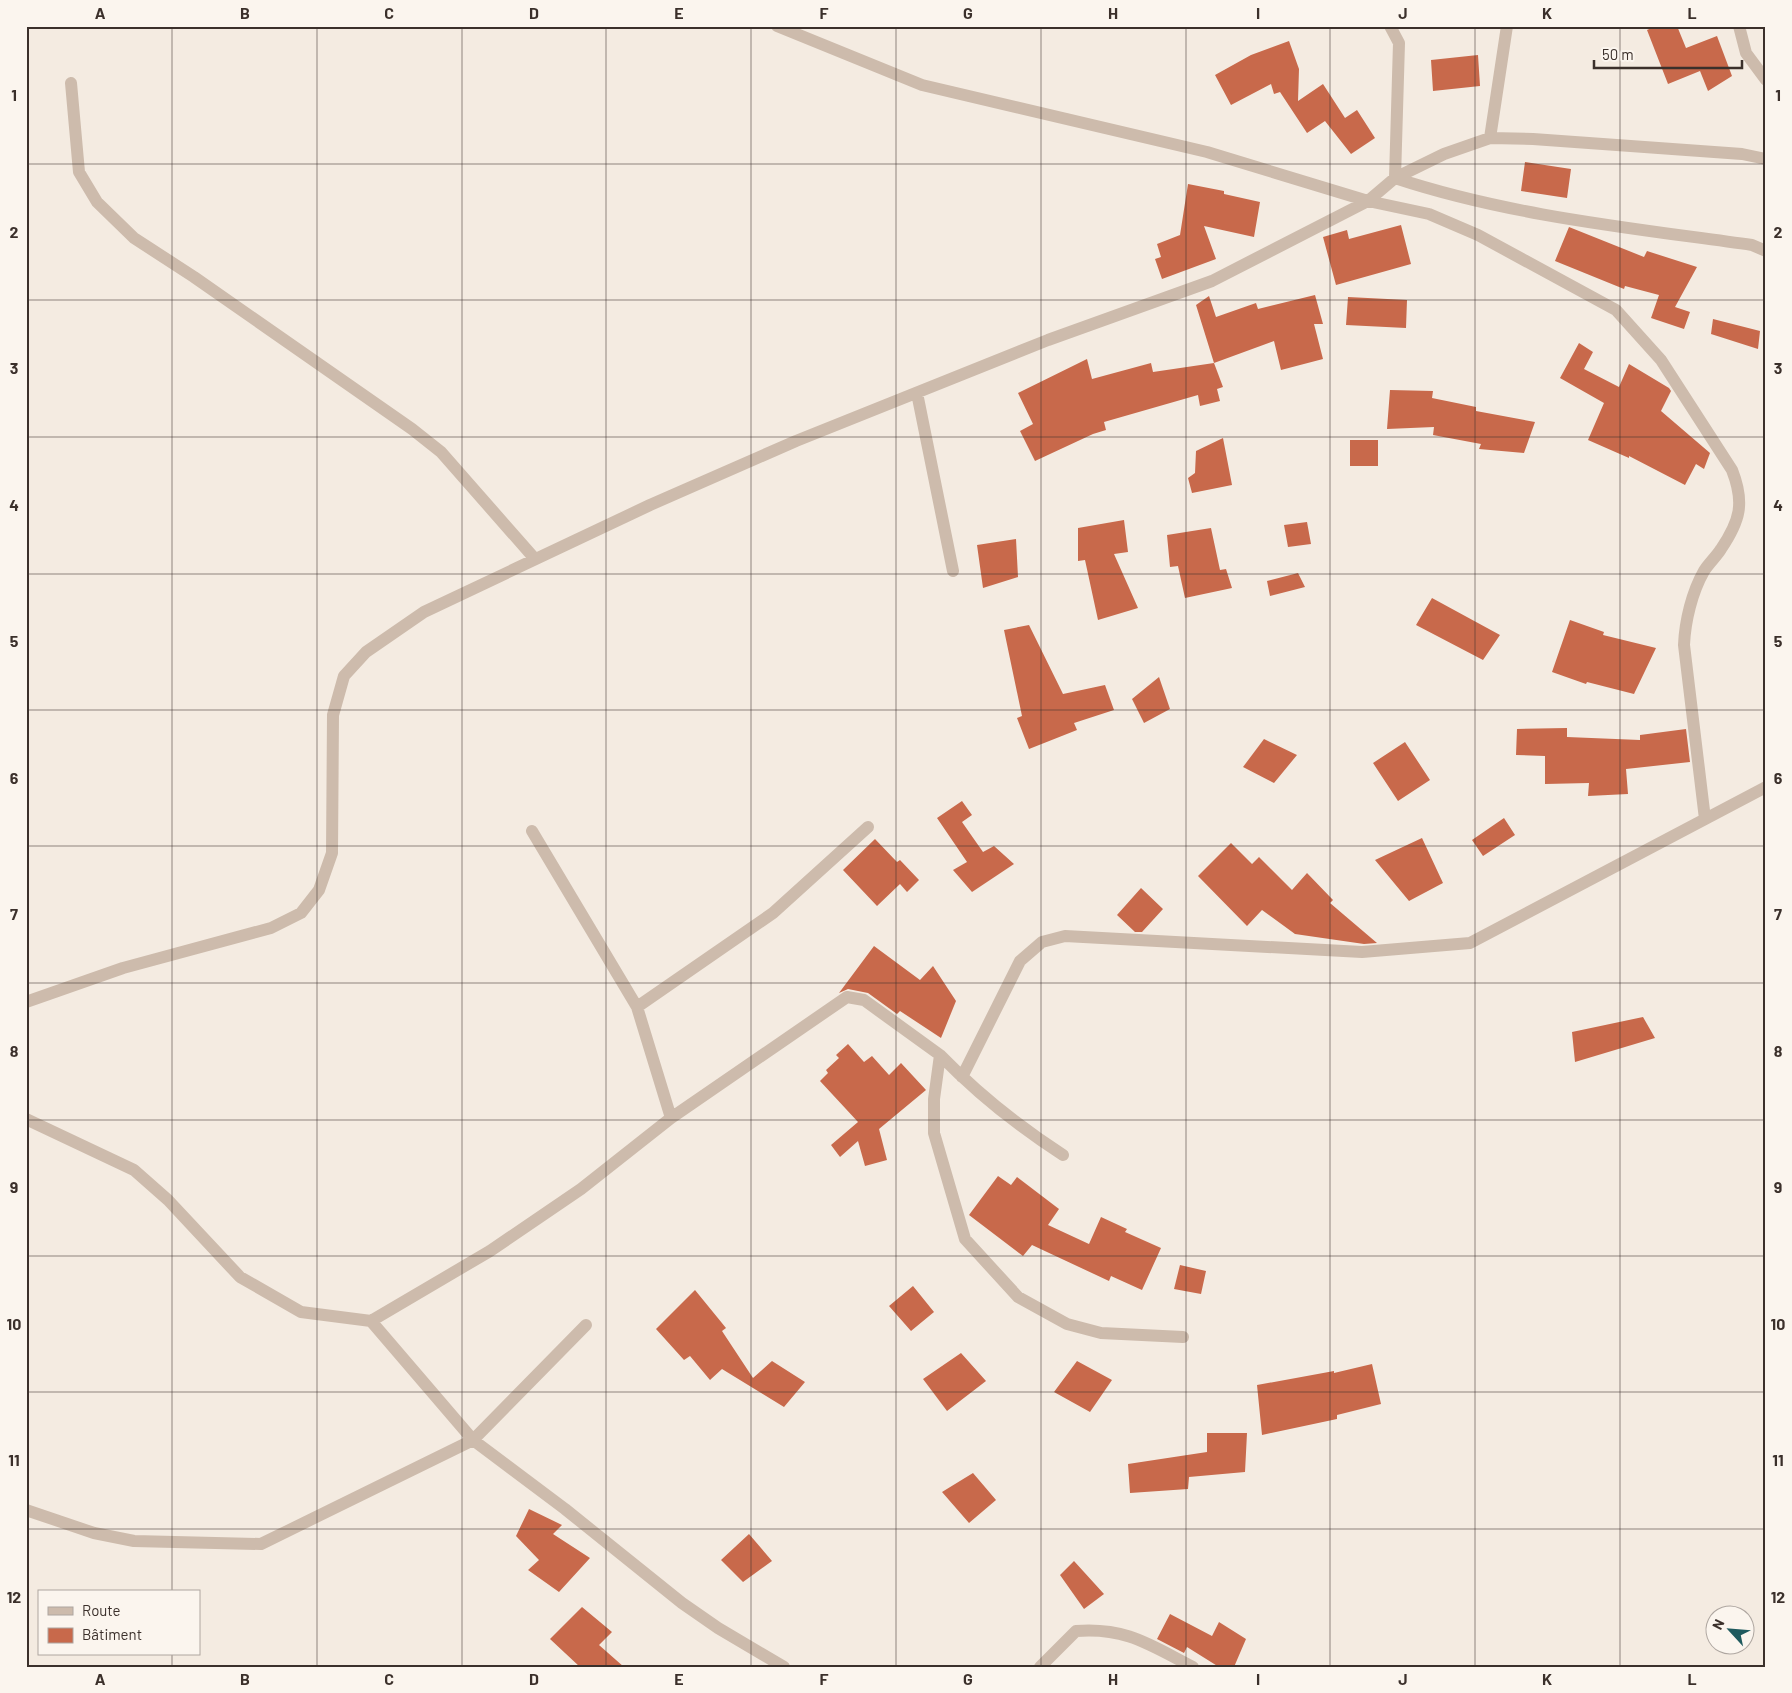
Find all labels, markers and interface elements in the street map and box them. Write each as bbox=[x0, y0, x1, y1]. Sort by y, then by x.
text: A bbox=[95, 3, 106, 22]
text: B bbox=[240, 3, 250, 22]
text: C bbox=[384, 3, 394, 22]
text: D bbox=[529, 3, 539, 22]
text: E bbox=[674, 3, 684, 22]
text: F bbox=[820, 3, 829, 22]
text: G bbox=[963, 3, 973, 22]
text: H bbox=[1108, 3, 1118, 22]
text: I bbox=[1256, 3, 1260, 22]
text: J bbox=[1398, 3, 1408, 22]
text: K bbox=[1542, 3, 1552, 22]
text: L bbox=[1687, 3, 1697, 22]
scale bar bbox=[1594, 38, 1742, 70]
text: 50 m bbox=[1602, 45, 1634, 63]
text: 1 bbox=[11, 85, 17, 104]
text: 1 bbox=[1775, 85, 1781, 104]
text: 2 bbox=[10, 222, 19, 241]
text: 2 bbox=[1774, 222, 1783, 241]
text: 3 bbox=[10, 358, 18, 377]
text: 3 bbox=[1774, 358, 1782, 377]
text: 4 bbox=[9, 495, 19, 514]
text: 4 bbox=[1773, 495, 1783, 514]
text: 5 bbox=[10, 631, 19, 650]
text: 5 bbox=[1774, 631, 1783, 650]
text: 6 bbox=[10, 768, 19, 787]
text: 6 bbox=[1774, 768, 1783, 787]
text: 7 bbox=[10, 904, 18, 923]
text: 7 bbox=[1774, 904, 1782, 923]
text: 8 bbox=[10, 1041, 19, 1060]
text: 8 bbox=[1774, 1041, 1783, 1060]
text: 9 bbox=[10, 1177, 18, 1196]
text: 9 bbox=[1774, 1177, 1782, 1196]
text: 10 bbox=[7, 1314, 21, 1333]
text: 10 bbox=[1771, 1314, 1785, 1333]
text: 11 bbox=[8, 1450, 20, 1469]
text: 11 bbox=[1772, 1450, 1784, 1469]
text: 12 bbox=[7, 1587, 21, 1606]
text: 12 bbox=[1771, 1587, 1785, 1606]
legend bbox=[38, 1590, 200, 1656]
text: Route bbox=[82, 1601, 121, 1619]
north arrow bbox=[1704, 1606, 1754, 1656]
text: N bbox=[1708, 1616, 1728, 1632]
text: Bâtiment bbox=[82, 1625, 142, 1643]
text: A bbox=[95, 1669, 106, 1688]
text: B bbox=[240, 1669, 250, 1688]
text: C bbox=[384, 1669, 394, 1688]
text: D bbox=[529, 1669, 539, 1688]
text: E bbox=[674, 1669, 684, 1688]
text: F bbox=[820, 1669, 829, 1688]
text: G bbox=[963, 1669, 973, 1688]
text: H bbox=[1108, 1669, 1118, 1688]
text: I bbox=[1256, 1669, 1260, 1688]
text: J bbox=[1398, 1669, 1408, 1688]
text: K bbox=[1542, 1669, 1552, 1688]
text: L bbox=[1687, 1669, 1697, 1688]

